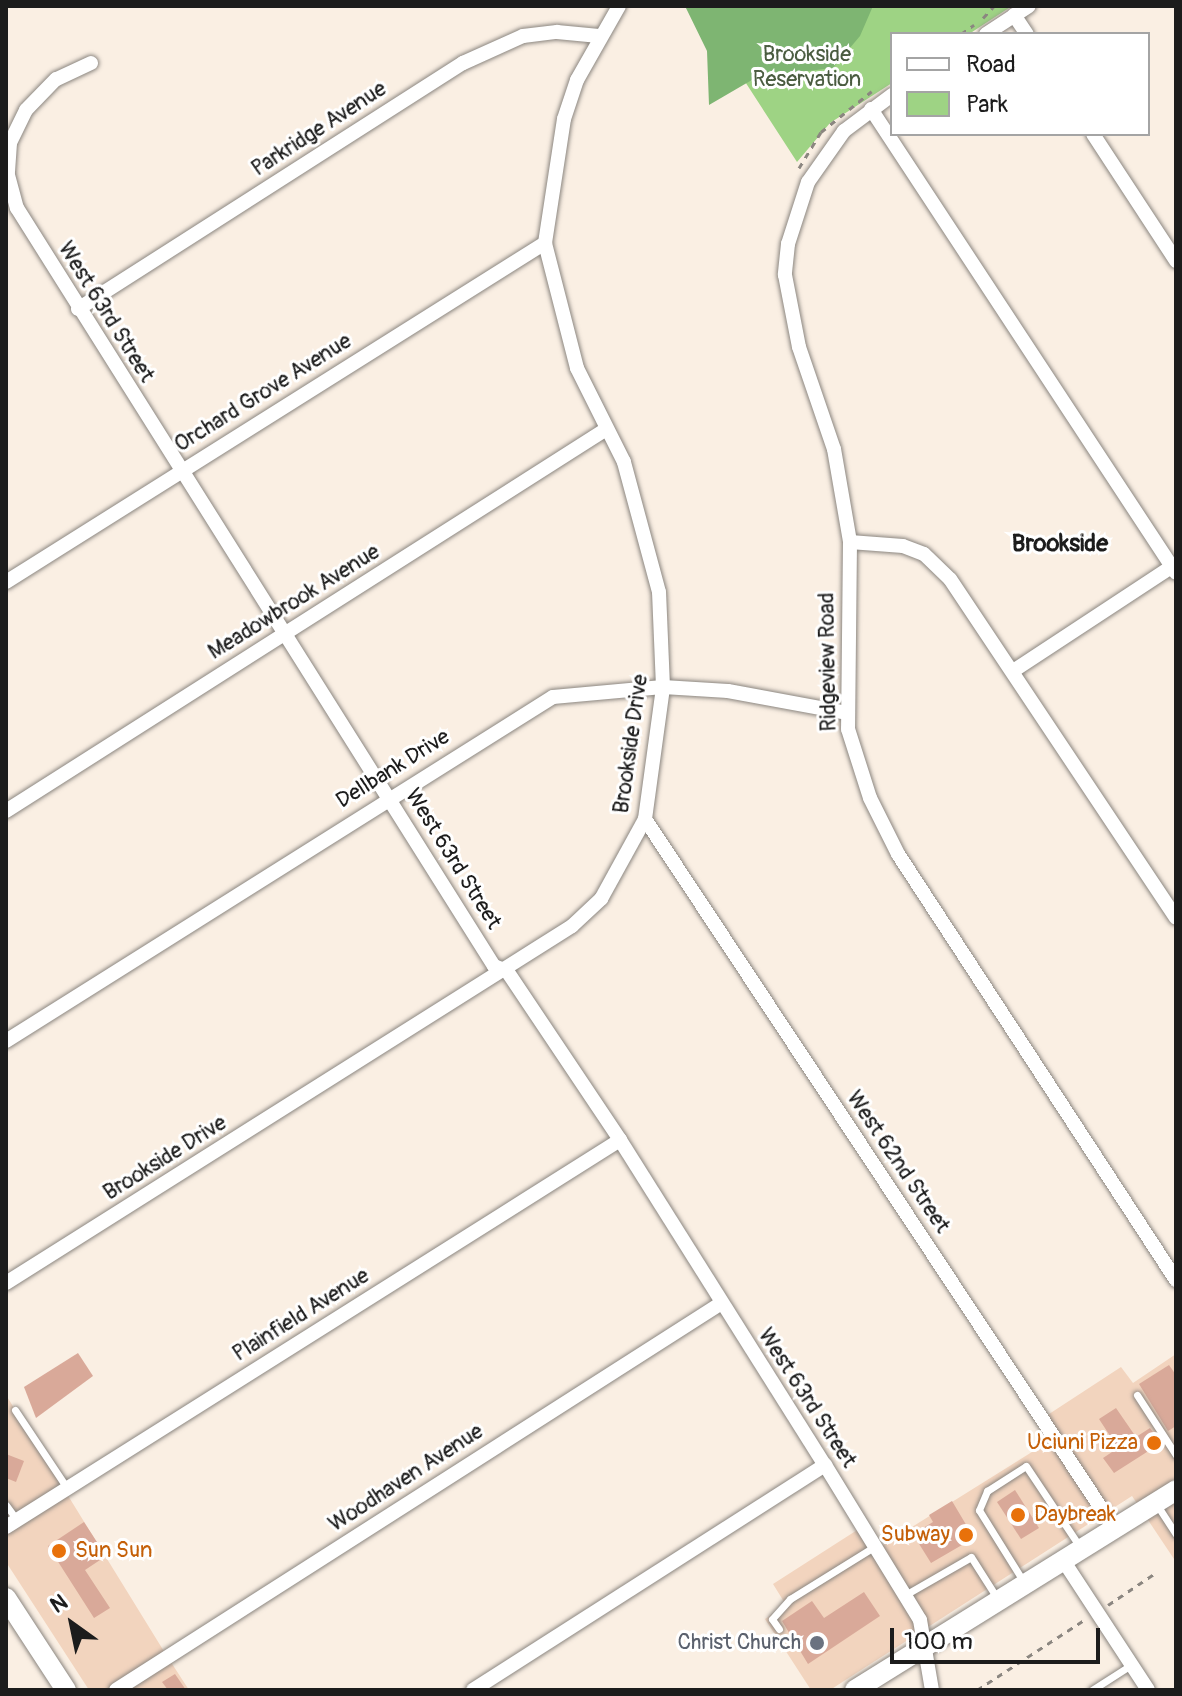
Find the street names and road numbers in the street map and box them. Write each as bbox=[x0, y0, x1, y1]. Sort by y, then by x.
street label: Parkridge Avenue bbox=[247, 76, 391, 182]
street label: West 63rd Street bbox=[52, 237, 160, 387]
street label: Orchard Grove Avenue bbox=[170, 328, 356, 458]
street label: Meadowbrook Avenue bbox=[203, 539, 385, 665]
street label: Ridgeview Road bbox=[814, 592, 842, 732]
street label: Brookside Drive bbox=[608, 673, 654, 815]
street label: Dellbank Drive bbox=[331, 724, 455, 814]
street label: West 63rd Street bbox=[399, 784, 507, 934]
street label: West 62nd Street bbox=[841, 1086, 955, 1238]
street label: Brookside Drive bbox=[99, 1110, 231, 1206]
street label: Plainfield Avenue bbox=[228, 1263, 374, 1367]
street label: West 63rd Street bbox=[752, 1323, 862, 1473]
street label: Woodhaven Avenue bbox=[324, 1418, 488, 1538]

